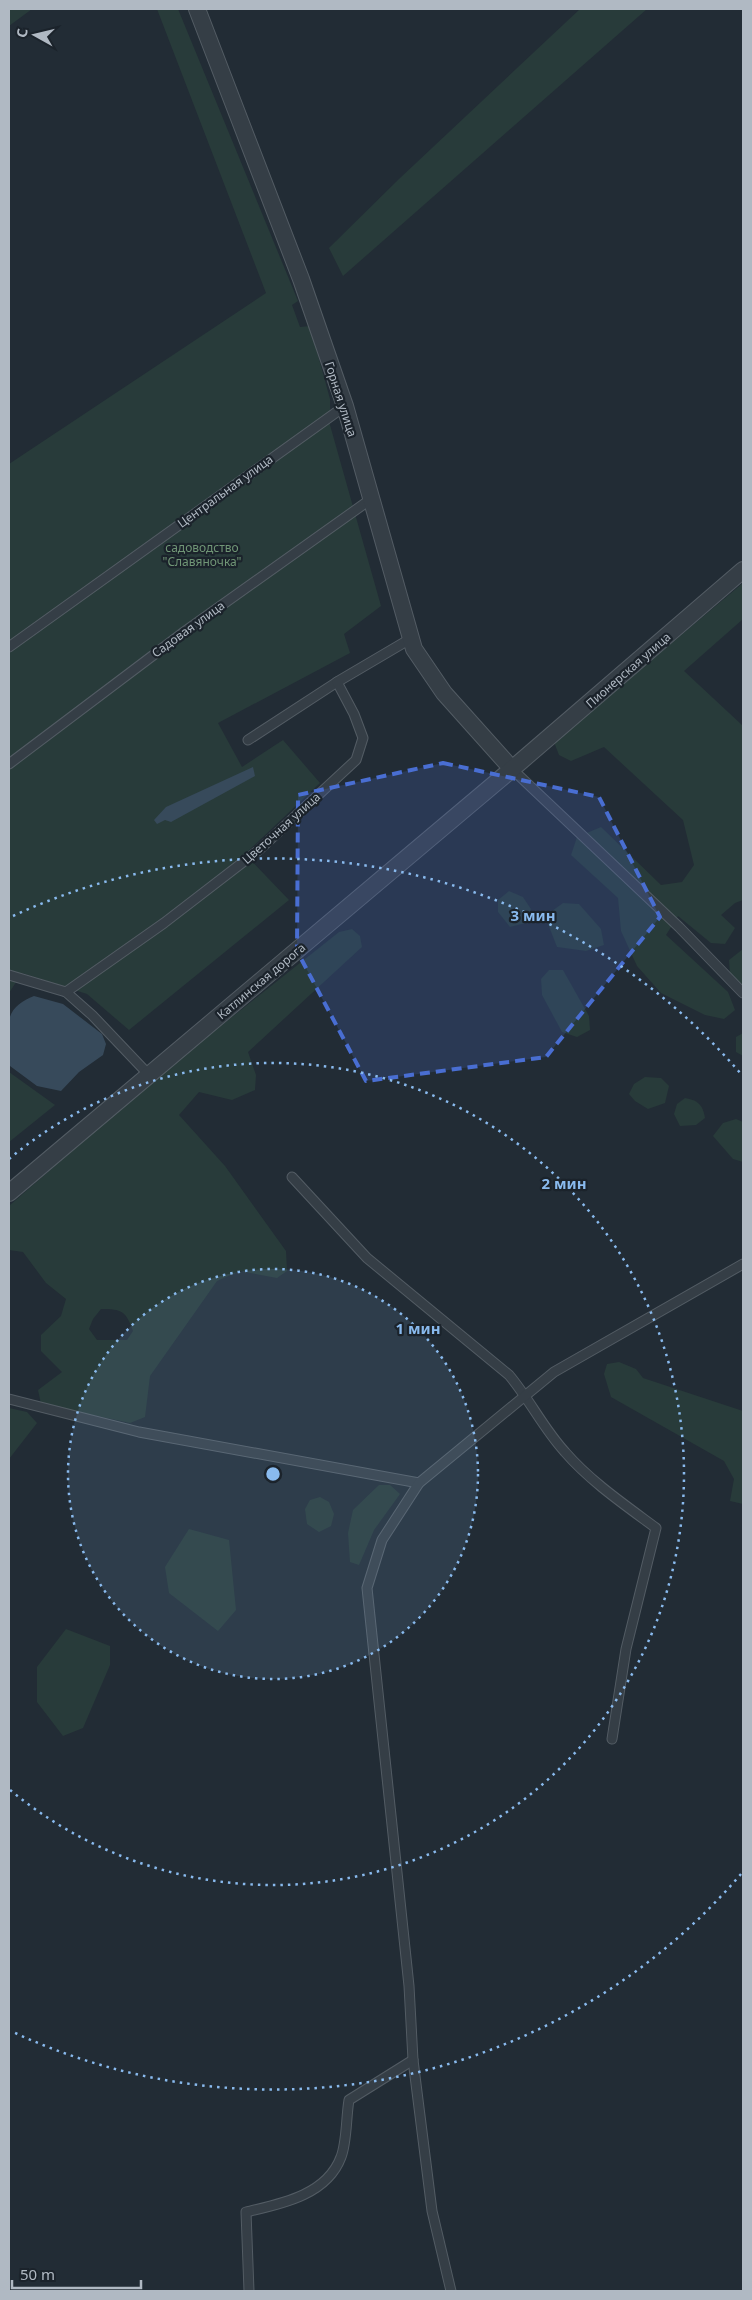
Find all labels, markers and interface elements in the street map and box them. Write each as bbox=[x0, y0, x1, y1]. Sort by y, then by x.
north arrow bbox=[10, 10, 60, 60]
text: С bbox=[12, 27, 32, 39]
street label: Горная улица bbox=[321, 359, 361, 439]
street label: Центральная улица bbox=[174, 451, 276, 531]
park label: садоводство "Славяночка" bbox=[162, 539, 242, 570]
street label: Садовая улица bbox=[148, 597, 228, 661]
street label: Пионерская улица bbox=[582, 628, 674, 712]
street label: Цветочная улица bbox=[238, 788, 324, 868]
text: 3 мин bbox=[511, 905, 556, 925]
street label: Катлинская дорога bbox=[213, 939, 309, 1023]
text: 2 мин bbox=[542, 1173, 587, 1193]
text: 1 мин bbox=[396, 1318, 441, 1338]
centre of rings bbox=[264, 1465, 282, 1483]
scale bar bbox=[12, 2258, 141, 2290]
text: 50 m bbox=[20, 2264, 55, 2284]

